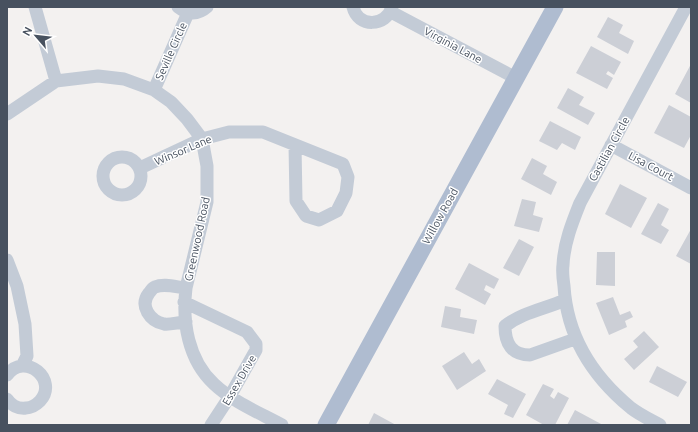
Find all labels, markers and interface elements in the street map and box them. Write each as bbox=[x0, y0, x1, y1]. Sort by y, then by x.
north arrow bbox=[16, 16, 56, 56]
street label: Seville Circle bbox=[153, 20, 189, 82]
text: N bbox=[20, 25, 34, 38]
street label: Virginia Lane bbox=[422, 25, 484, 65]
street label: Castilian Circle bbox=[586, 115, 632, 183]
street label: Winsor Lane bbox=[153, 133, 213, 167]
street label: Lisa Court bbox=[626, 149, 676, 183]
street label: Willow Road bbox=[420, 186, 460, 246]
street label: Greenwood Road bbox=[182, 196, 212, 282]
street label: Essex Drive bbox=[220, 353, 258, 407]

